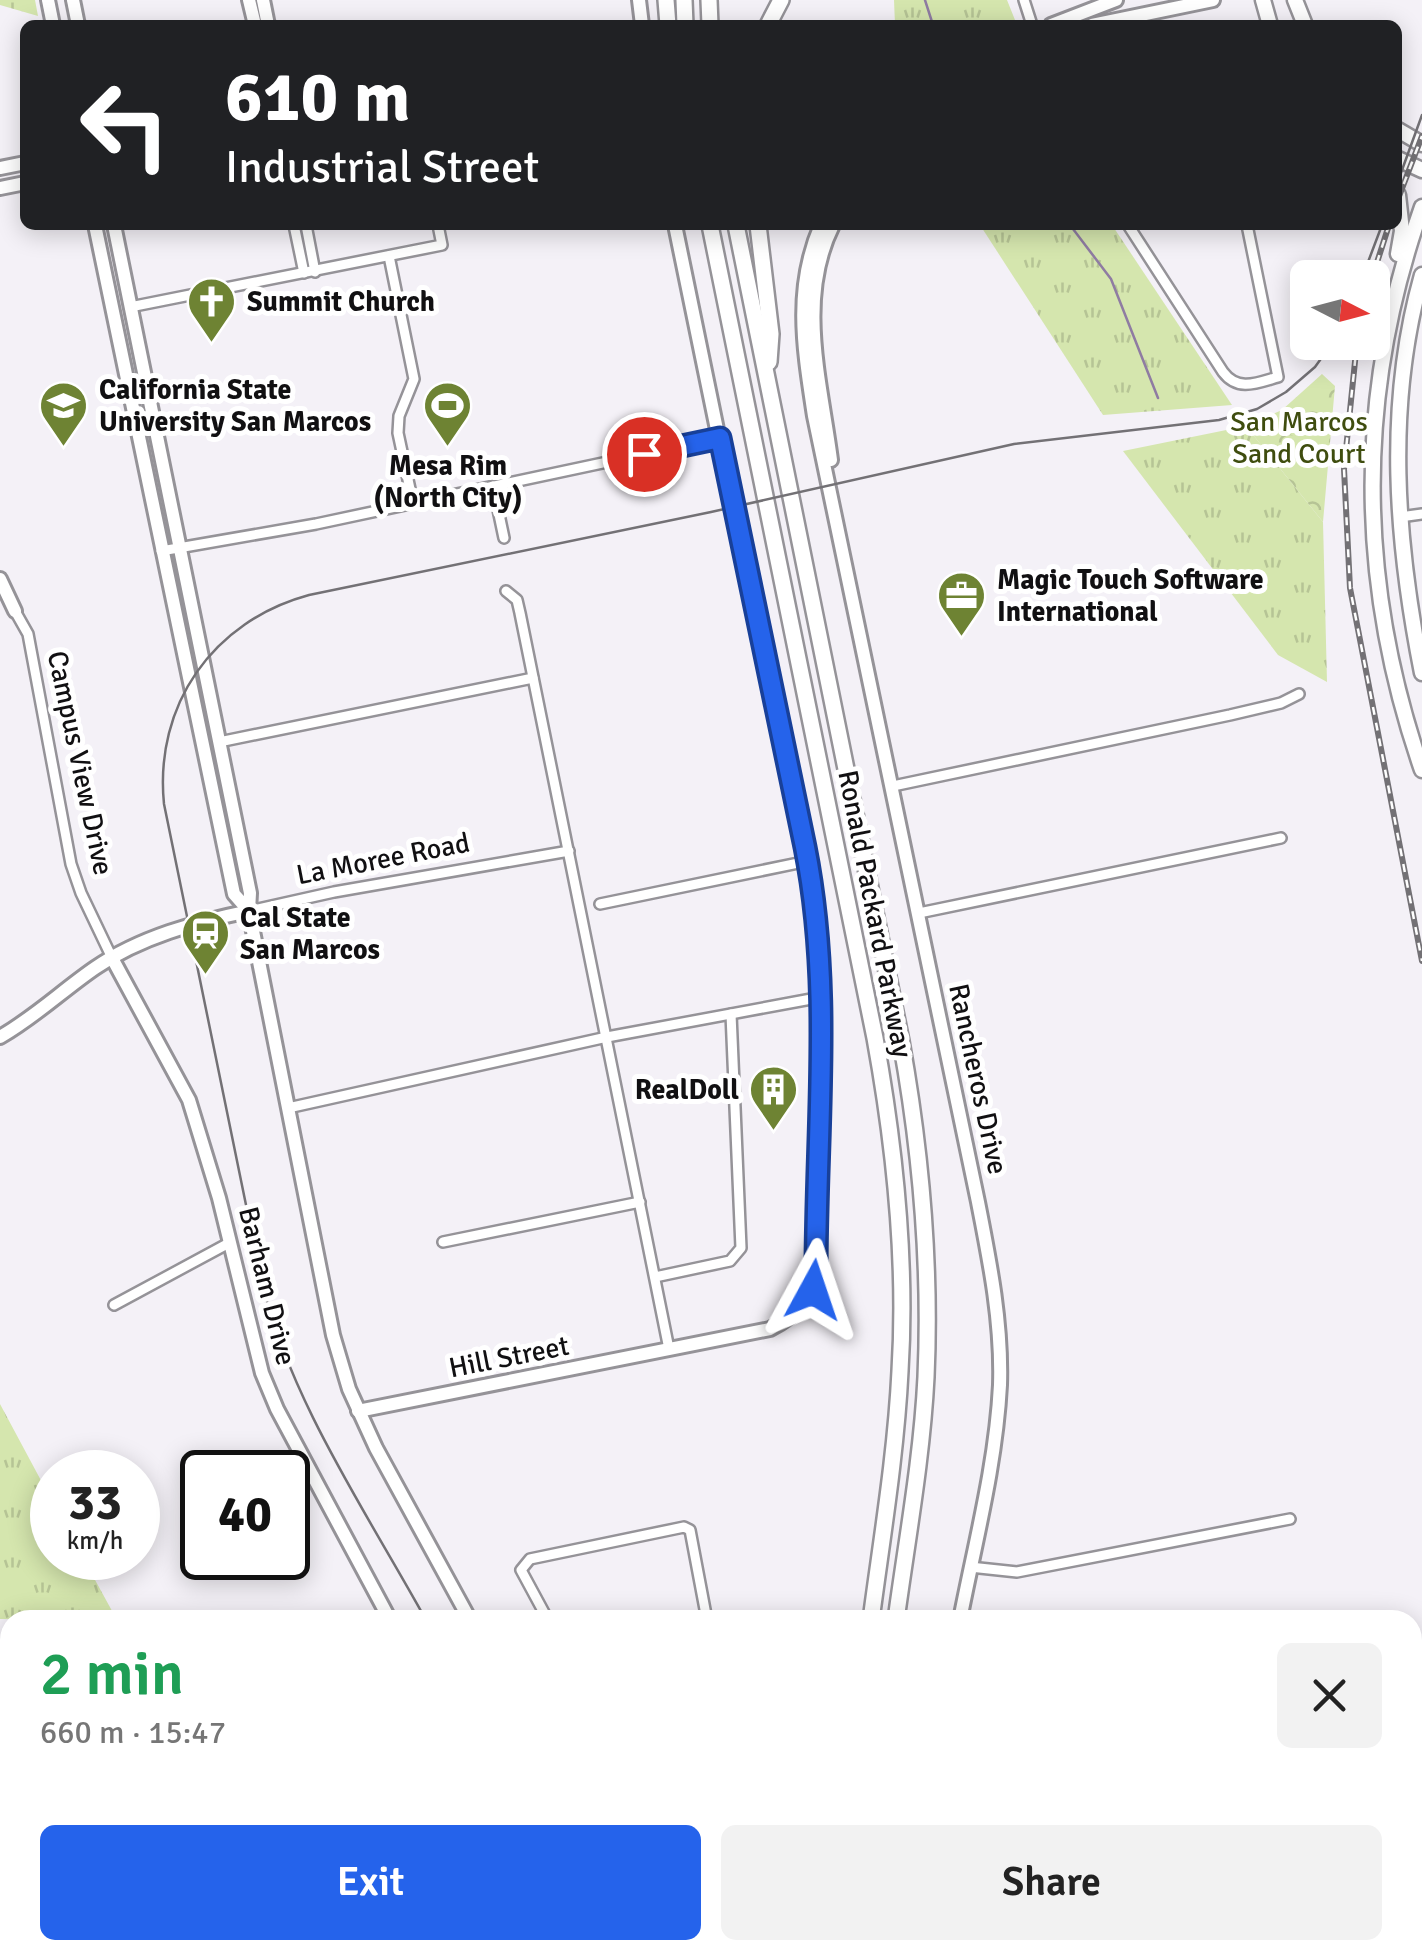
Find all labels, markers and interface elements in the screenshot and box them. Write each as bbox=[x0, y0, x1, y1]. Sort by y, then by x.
text: 610 m bbox=[225, 54, 410, 140]
icon: left bbox=[60, 60, 190, 190]
text: Industrial Street bbox=[225, 140, 539, 195]
north arrow bbox=[1290, 260, 1390, 360]
map controls bbox=[1290, 260, 1390, 360]
church icon: Summit Church bbox=[186, 276, 238, 344]
place label: Summit Church bbox=[247, 285, 435, 319]
place label: California State University San Marcos bbox=[99, 373, 371, 439]
school or university icon: California State University San Marcos bbox=[38, 380, 90, 448]
sports icon: Mesa Rim (North City) bbox=[422, 380, 474, 448]
park label: San Marcos Sand Court bbox=[1230, 405, 1368, 471]
pin bbox=[602, 412, 687, 497]
icon: arrive bbox=[617, 427, 672, 482]
place label: Mesa Rim (North City) bbox=[373, 449, 523, 515]
place label: Magic Touch Software International bbox=[997, 563, 1264, 629]
office icon: Magic Touch Software International bbox=[936, 570, 988, 638]
street label: Campus View Drive bbox=[40, 648, 120, 878]
street label: Ronald Packard Parkway bbox=[830, 767, 920, 1061]
street label: La Moree Road bbox=[293, 826, 473, 892]
place label: Cal State San Marcos bbox=[240, 901, 380, 967]
station icon: Cal State San Marcos bbox=[179, 908, 231, 976]
street label: Rancheros Drive bbox=[941, 981, 1015, 1177]
building icon: RealDoll bbox=[748, 1064, 800, 1132]
place label: RealDoll bbox=[635, 1073, 739, 1107]
street label: Barham Drive bbox=[231, 1203, 303, 1369]
position arrow bbox=[761, 1238, 865, 1342]
street label: Hill Street bbox=[446, 1329, 572, 1385]
speed limit sign: 40 bbox=[180, 1450, 310, 1580]
text: 33 bbox=[68, 1472, 122, 1534]
text: km/h bbox=[67, 1525, 123, 1556]
text: 2 min bbox=[40, 1638, 184, 1712]
button: close bbox=[1277, 1643, 1382, 1748]
text: 660 m · 15:47 bbox=[40, 1713, 226, 1752]
button: Exit bbox=[40, 1825, 701, 1940]
button: Share bbox=[721, 1825, 1382, 1940]

